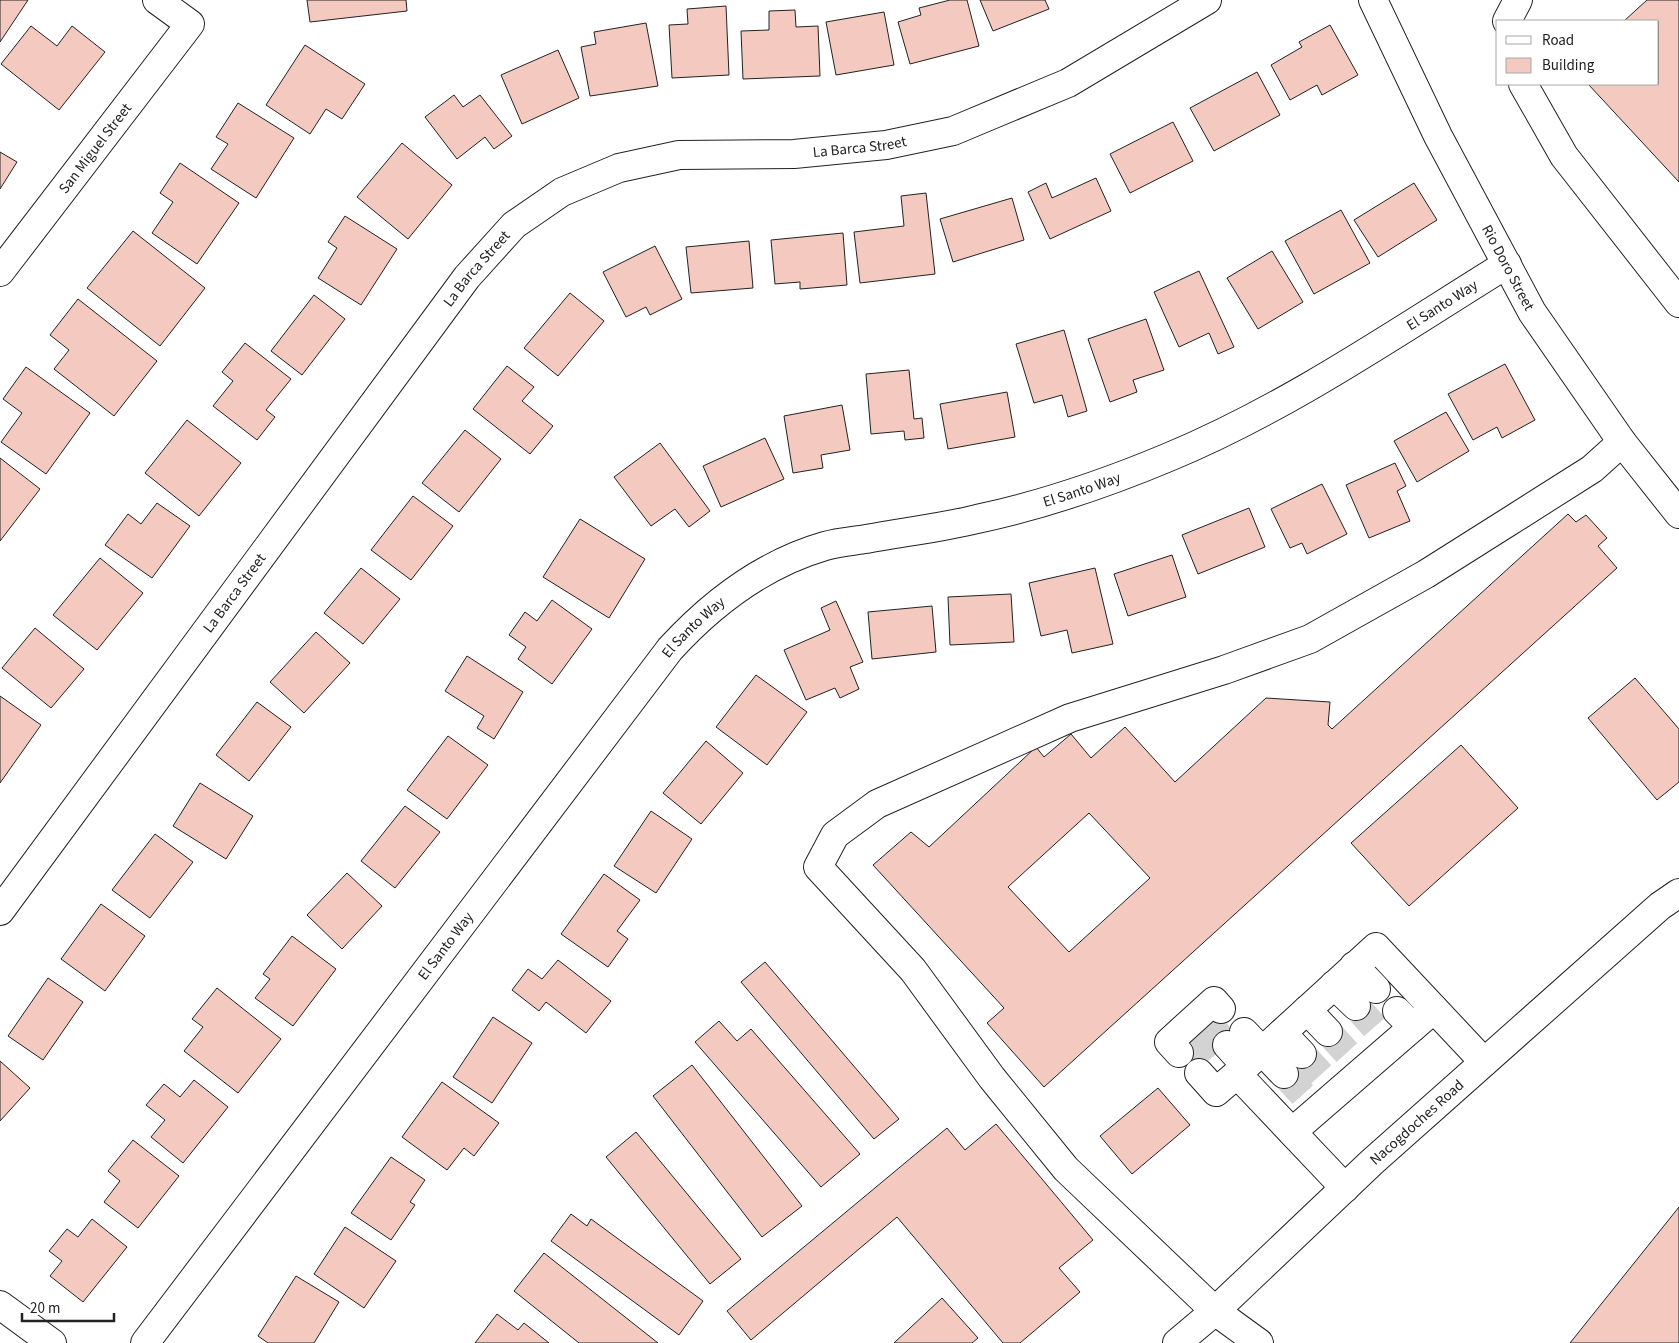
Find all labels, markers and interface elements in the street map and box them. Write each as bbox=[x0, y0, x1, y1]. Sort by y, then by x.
legend bbox=[1496, 20, 1659, 85]
text: Road bbox=[1542, 30, 1574, 51]
text: Building bbox=[1542, 55, 1595, 76]
street label: San Miguel Street bbox=[54, 99, 137, 198]
street label: La Barca Street bbox=[812, 131, 908, 163]
street label: Rio Doro Street bbox=[1476, 221, 1539, 315]
street label: La Barca Street bbox=[438, 226, 515, 311]
street label: El Santo Way bbox=[1402, 275, 1482, 336]
street label: El Santo Way bbox=[1041, 467, 1124, 513]
street label: La Barca Street bbox=[198, 549, 271, 637]
street label: El Santo Way bbox=[657, 592, 729, 662]
street label: El Santo Way bbox=[413, 908, 479, 985]
street label: Nacogdoches Road bbox=[1365, 1075, 1469, 1170]
scale bar bbox=[22, 1290, 115, 1322]
text: 20 m bbox=[30, 1298, 60, 1319]

